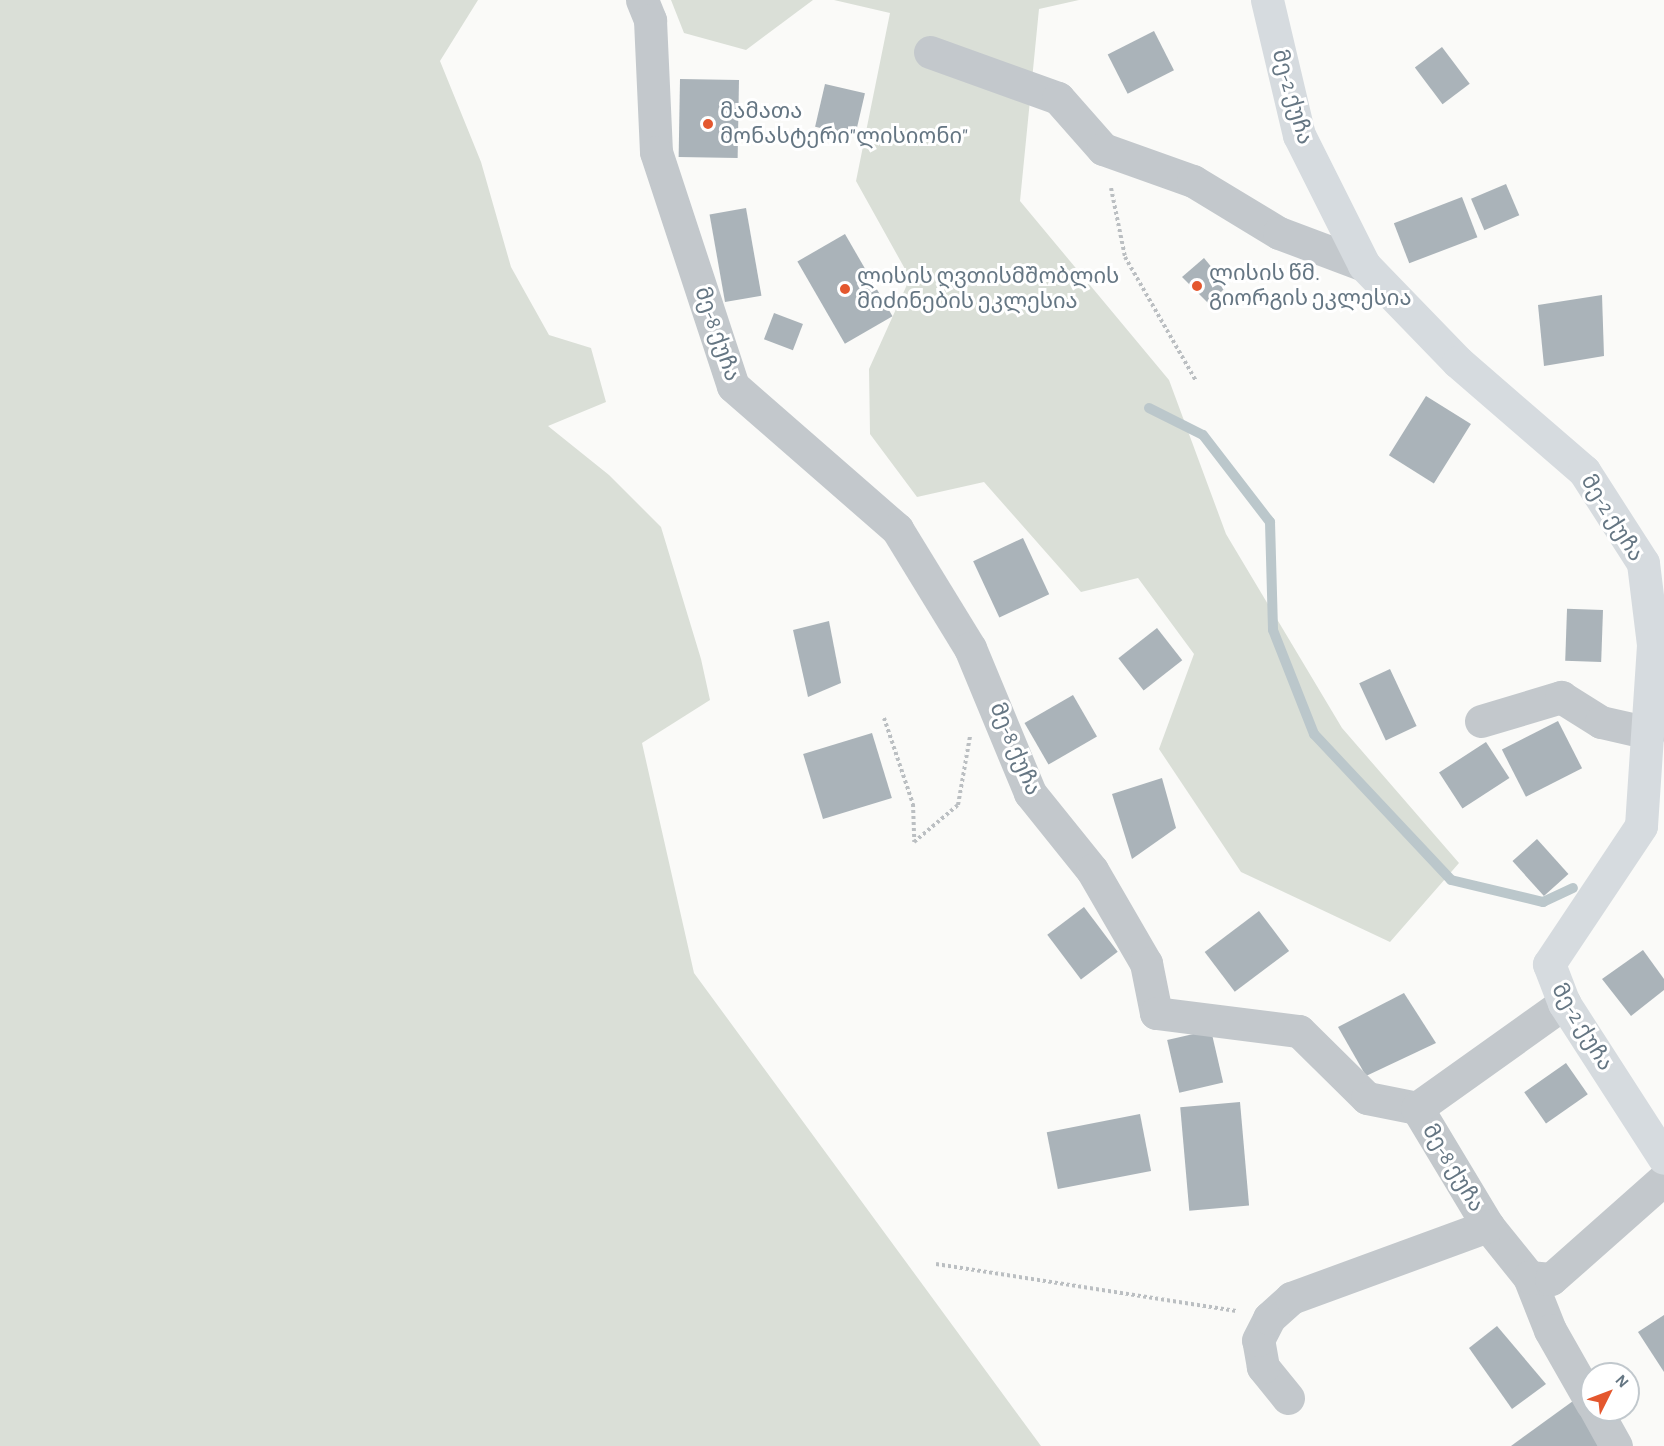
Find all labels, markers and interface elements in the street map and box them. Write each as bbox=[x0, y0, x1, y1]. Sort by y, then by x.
street label: მე-2 ქუჩა bbox=[1266, 46, 1318, 148]
place label: მამათა მონასტერი"ლისიონი" bbox=[720, 98, 968, 150]
marker: მამათა მონასტერი"ლისიონი" bbox=[701, 117, 715, 131]
place label: ლისის წმ. გიორგის ეკლესია bbox=[1209, 260, 1412, 312]
place label: ლისის ღვთისმშობლის მიძინების ეკლესია bbox=[857, 263, 1119, 314]
marker: ლისის წმ. გიორგის ეკლესია bbox=[1190, 279, 1204, 293]
marker: ლისის ღვთისმშობლის მიძინების ეკლესია bbox=[838, 282, 852, 296]
street label: მე-8 ქუჩა bbox=[689, 283, 745, 385]
street label: მე-2 ქუჩა bbox=[1575, 470, 1649, 566]
street label: მე-8 ქუჩა bbox=[984, 699, 1046, 799]
street label: მე-2 ქუჩა bbox=[1546, 978, 1618, 1076]
street label: მე-8 ქუჩა bbox=[1416, 1119, 1490, 1217]
north arrow bbox=[1580, 1362, 1640, 1422]
text: N bbox=[1612, 1372, 1632, 1391]

